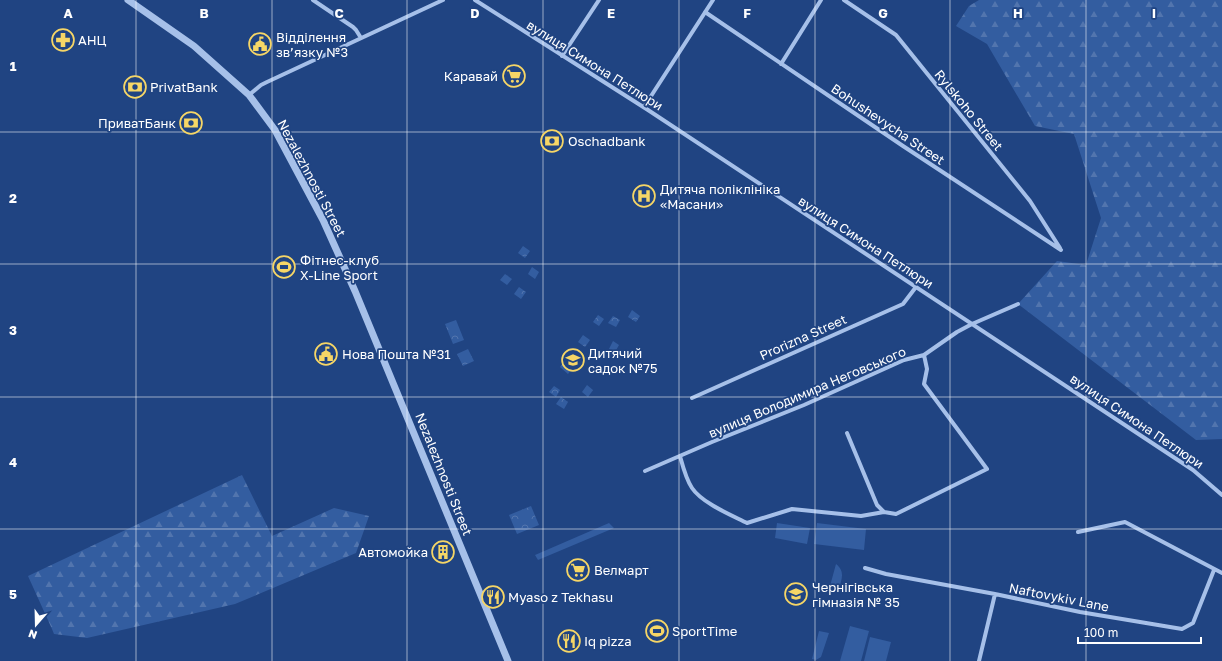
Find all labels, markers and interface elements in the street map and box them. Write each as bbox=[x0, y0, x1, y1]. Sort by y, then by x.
text: A bbox=[63, 5, 73, 21]
text: B bbox=[199, 5, 209, 21]
text: C bbox=[334, 5, 344, 21]
text: D bbox=[470, 5, 480, 21]
text: E bbox=[607, 5, 615, 21]
text: F bbox=[743, 5, 751, 21]
text: G bbox=[878, 5, 888, 21]
text: H bbox=[1013, 5, 1023, 21]
text: I bbox=[1152, 5, 1156, 21]
street label: вулиця Симона Петлюри bbox=[524, 16, 666, 114]
pharmacy icon: АНЦ bbox=[50, 27, 76, 53]
place label: Відділення зв’язку №3 bbox=[276, 29, 348, 60]
public building icon: Відділення зв’язку №3 bbox=[247, 31, 273, 57]
place label: АНЦ bbox=[78, 32, 107, 48]
text: 1 bbox=[10, 58, 17, 74]
supermarket icon: Каравай bbox=[501, 63, 527, 89]
street label: Rylskoho Street bbox=[931, 66, 1007, 154]
place label: Каравай bbox=[444, 68, 498, 84]
bank icon: PrivatBank bbox=[122, 74, 148, 100]
place label: PrivatBank bbox=[150, 79, 218, 95]
street label: Bohushevycha Street bbox=[828, 80, 948, 168]
bank icon: ПриватБанк bbox=[178, 110, 204, 136]
place label: ПриватБанк bbox=[98, 115, 177, 131]
street label: Nezalezhnosti Street bbox=[274, 117, 350, 239]
bank icon: Oschadbank bbox=[539, 128, 565, 154]
place label: Oschadbank bbox=[568, 133, 646, 149]
place label: Дитяча поліклініка «Масани» bbox=[660, 181, 780, 212]
hospital icon: Дитяча поліклініка «Масани» bbox=[631, 183, 657, 209]
text: 2 bbox=[9, 190, 17, 206]
street label: вулиця Симона Петлюри bbox=[796, 192, 936, 292]
place label: Фітнес-клуб X-Line Sport bbox=[300, 252, 379, 283]
sports icon: Фітнес-клуб X-Line Sport bbox=[271, 254, 297, 280]
street label: Prorizna Street bbox=[757, 311, 849, 363]
text: 3 bbox=[9, 322, 17, 338]
public building icon: Нова Пошта №31 bbox=[313, 341, 339, 367]
street label: вулиця Володимира Неговського bbox=[706, 343, 908, 441]
place label: Дитячий садок №75 bbox=[588, 345, 658, 376]
place label: Нова Пошта №31 bbox=[342, 346, 451, 362]
school or university icon: Дитячий садок №75 bbox=[560, 347, 586, 373]
street label: вулиця Симона Петлюри bbox=[1067, 370, 1207, 472]
street label: Nezalezhnosti Street bbox=[412, 410, 476, 538]
text: 4 bbox=[9, 454, 17, 470]
building icon: Автомойка bbox=[430, 539, 456, 565]
place label: Автомойка bbox=[358, 544, 428, 560]
supermarket icon: Велмарт bbox=[565, 557, 591, 583]
place label: Велмарт bbox=[594, 562, 649, 578]
place label: Чернігівська гімназія № 35 bbox=[812, 579, 900, 610]
street label: Naftovykiv Lane bbox=[1008, 579, 1110, 615]
school or university icon: Чернігівська гімназія № 35 bbox=[783, 581, 809, 607]
restaurant icon: Myaso z Tekhasu bbox=[480, 584, 506, 610]
text: 5 bbox=[9, 586, 17, 602]
place label: Myaso z Tekhasu bbox=[508, 589, 613, 605]
north arrow bbox=[16, 605, 56, 645]
sports icon: SportTime bbox=[644, 618, 670, 644]
scale bar bbox=[1078, 619, 1201, 645]
place label: SportTime bbox=[672, 623, 737, 639]
text: 100 m bbox=[1084, 625, 1118, 640]
text: N bbox=[26, 627, 39, 642]
restaurant icon: Iq pizza bbox=[556, 628, 582, 654]
place label: Iq pizza bbox=[584, 633, 632, 649]

